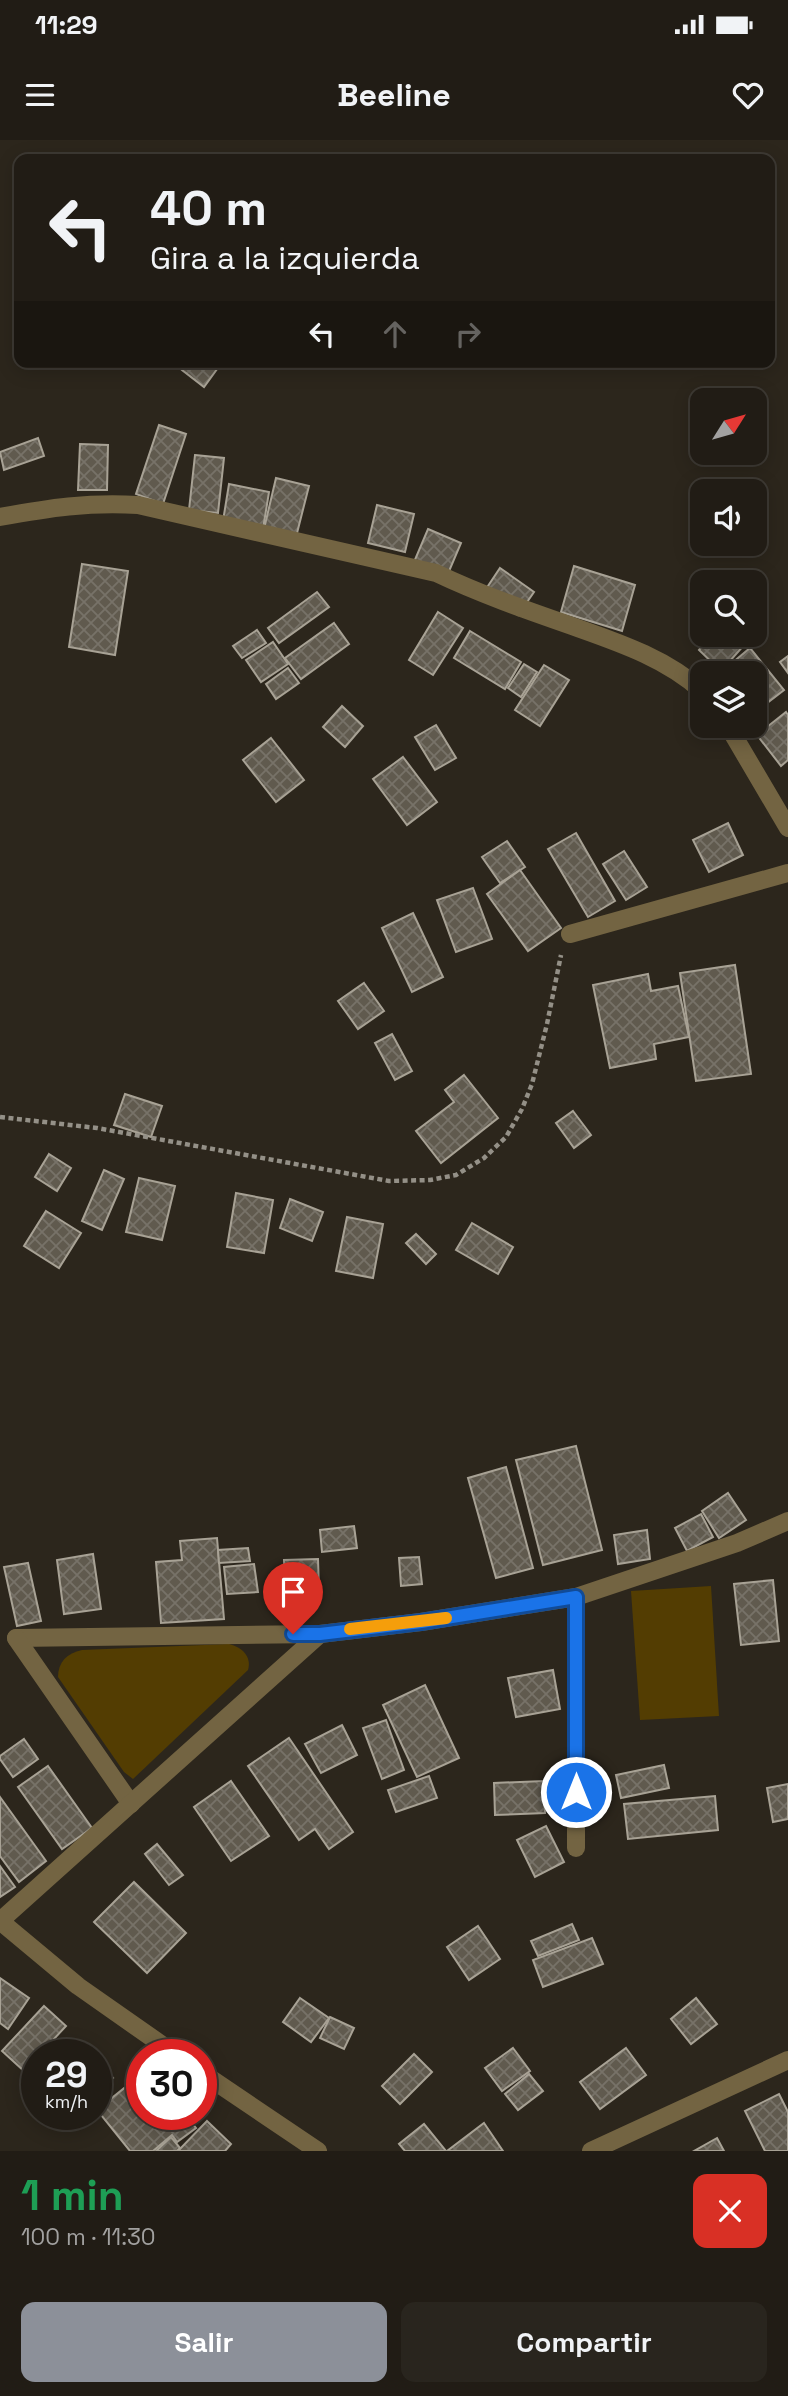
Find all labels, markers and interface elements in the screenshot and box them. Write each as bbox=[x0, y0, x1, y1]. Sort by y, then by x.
text: 11:29 bbox=[35, 8, 98, 42]
text: Beeline bbox=[337, 75, 451, 115]
icon: menu bbox=[21, 76, 59, 114]
icon: heart bbox=[729, 76, 767, 114]
text: 40 m bbox=[150, 177, 267, 239]
icon: left bbox=[35, 182, 126, 273]
text: Gira a la izquierda bbox=[150, 238, 420, 278]
icon: left bbox=[303, 315, 341, 353]
icon: ahead bbox=[376, 315, 414, 353]
icon: right bbox=[449, 315, 487, 353]
north arrow bbox=[690, 388, 766, 466]
map controls bbox=[690, 388, 767, 738]
button: sound bbox=[690, 479, 767, 556]
button: search bbox=[690, 570, 767, 647]
button: layers bbox=[690, 661, 767, 738]
pin bbox=[263, 1562, 323, 1634]
icon: arrive bbox=[274, 1573, 312, 1611]
position arrow bbox=[539, 1755, 613, 1829]
speed limit sign: 30 bbox=[126, 2039, 217, 2130]
text: 29 bbox=[45, 2053, 88, 2097]
text: km/h bbox=[45, 2090, 88, 2113]
text: 1 min bbox=[21, 2169, 124, 2222]
button: close bbox=[693, 2174, 767, 2248]
text: 100 m · 11:30 bbox=[21, 2222, 156, 2252]
button: Salir bbox=[21, 2302, 387, 2382]
button: Compartir bbox=[401, 2302, 767, 2382]

